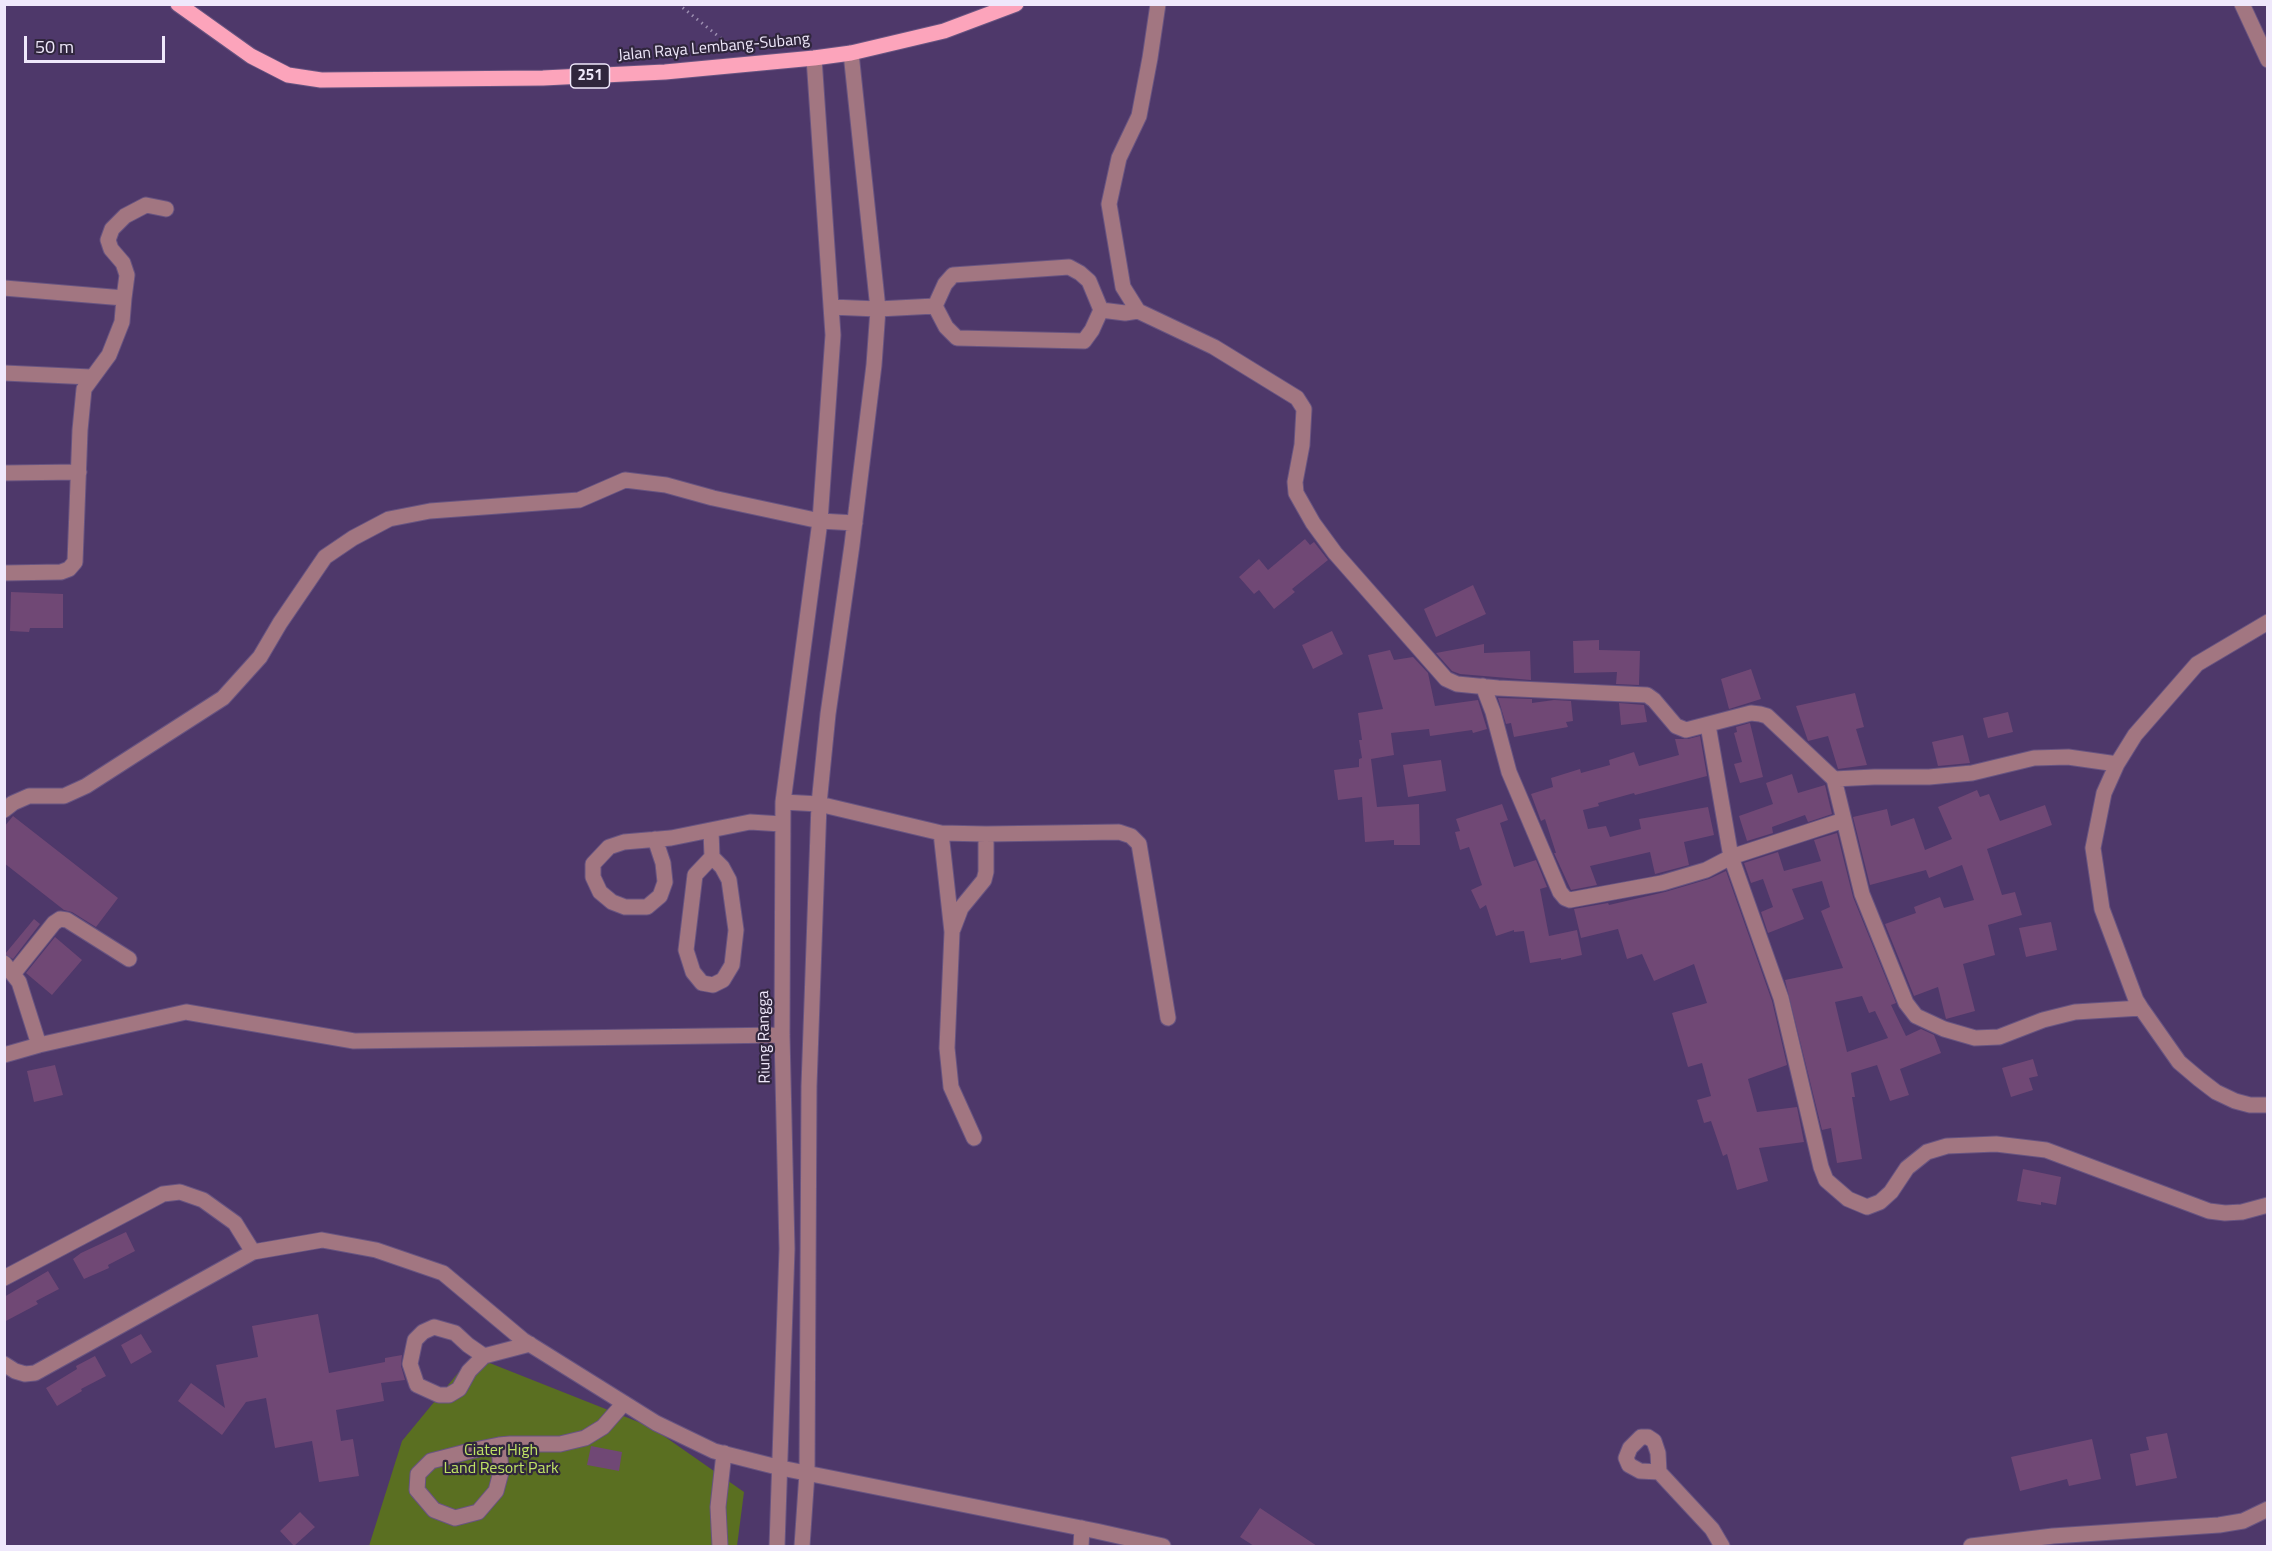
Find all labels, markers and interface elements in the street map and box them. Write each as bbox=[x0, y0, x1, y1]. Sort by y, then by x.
scale bar bbox=[27, 24, 168, 62]
street label: Jalan Raya Lembang-Subang bbox=[617, 30, 811, 66]
text: 50 m bbox=[35, 33, 74, 60]
road number: 251 bbox=[570, 64, 610, 88]
street label: Riung Rangga bbox=[755, 990, 775, 1084]
park label: Ciater High Land Resort Park bbox=[443, 1441, 559, 1479]

